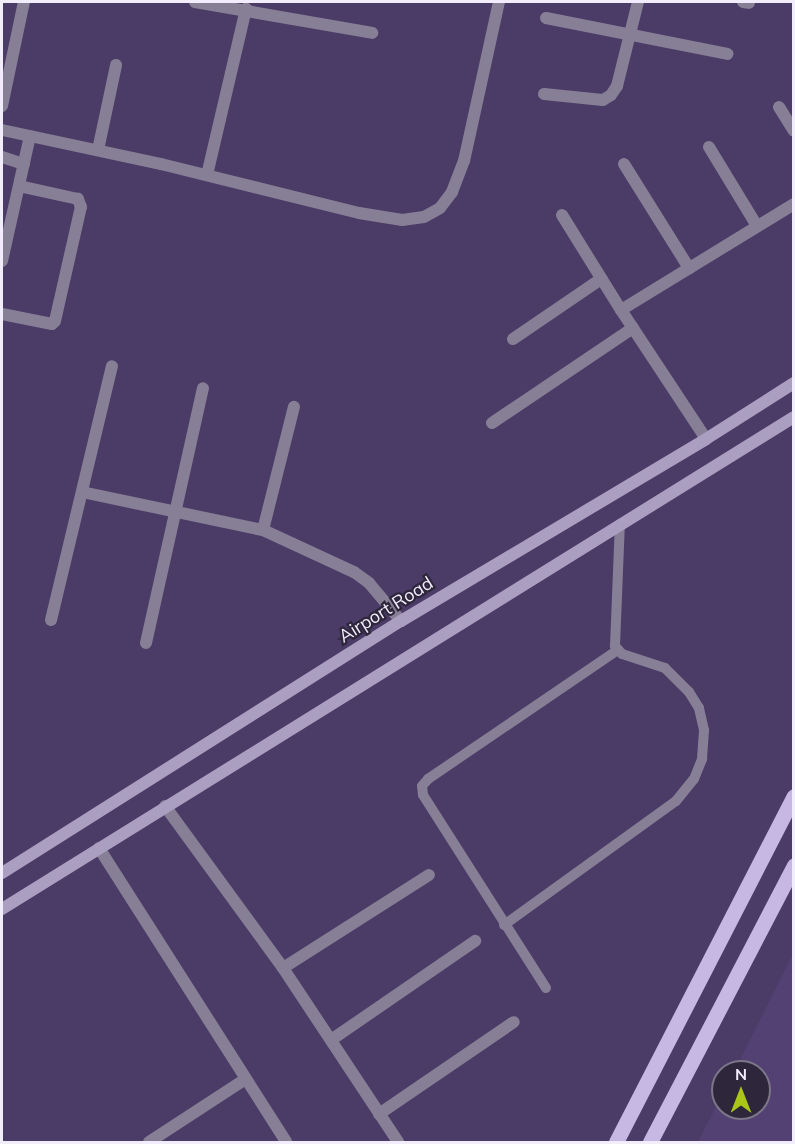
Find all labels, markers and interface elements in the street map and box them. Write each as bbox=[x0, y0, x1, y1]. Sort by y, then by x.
street label: Airport Road bbox=[335, 572, 437, 648]
north arrow bbox=[711, 1060, 771, 1120]
text: N bbox=[735, 1064, 747, 1084]

